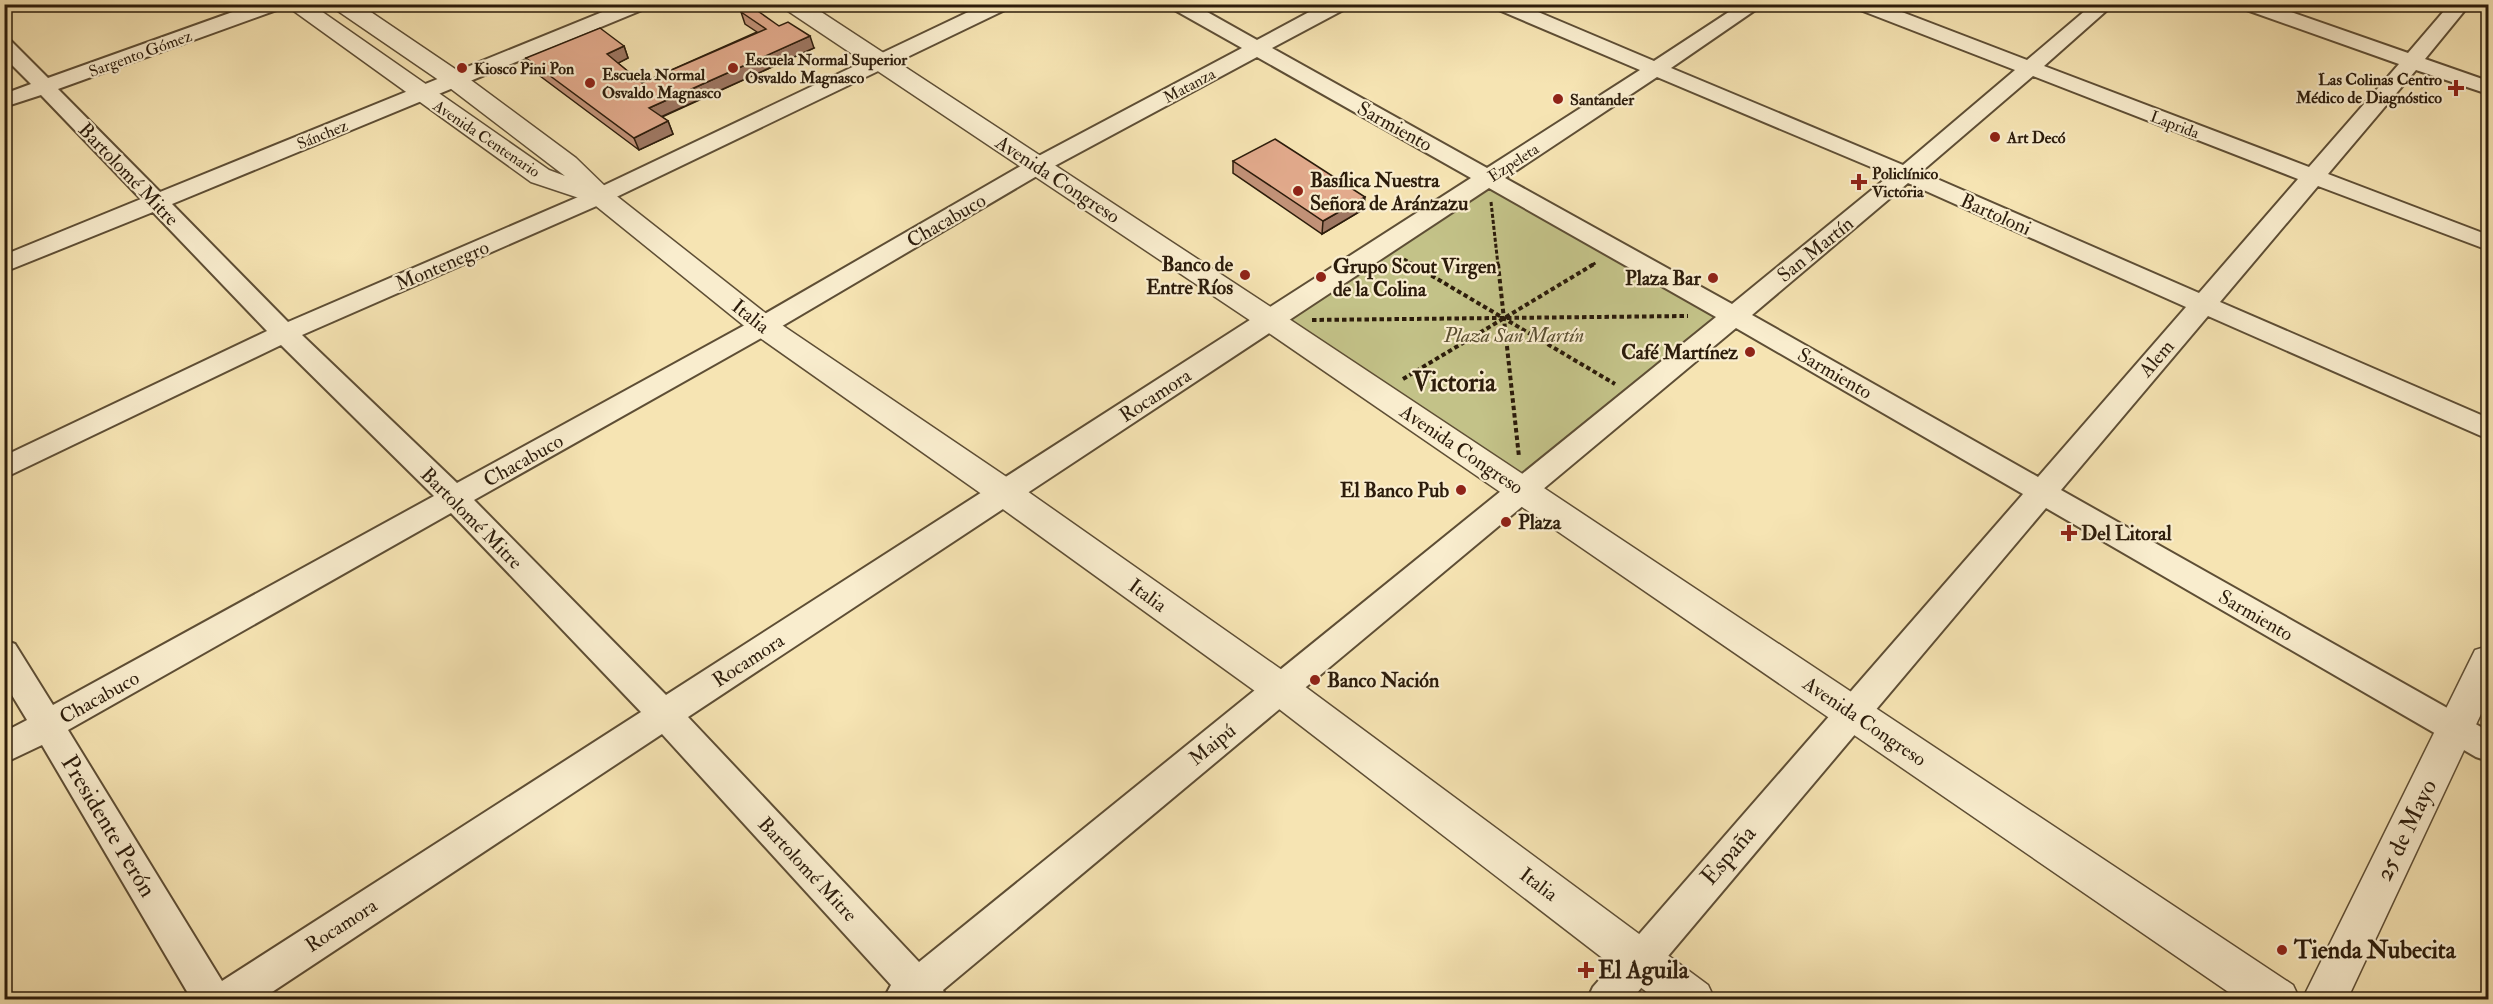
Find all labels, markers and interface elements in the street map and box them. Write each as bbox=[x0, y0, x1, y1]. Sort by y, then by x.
street label: Sargento Gómez bbox=[86, 26, 195, 82]
place label: Escuela Normal Superior Osvaldo Magnasco bbox=[745, 50, 908, 89]
place label: Kiosco Pini Pon bbox=[474, 59, 575, 79]
marker: Kiosco Pini Pon bbox=[455, 61, 469, 75]
marker: Escuela Normal Superior Osvaldo Magnasco bbox=[726, 61, 740, 75]
street label: Matanza bbox=[1160, 64, 1219, 108]
place label: Escuela Normal Osvaldo Magnasco bbox=[602, 65, 721, 104]
place label: Las Colinas Centro Médico de Diagnóstico bbox=[2295, 70, 2442, 109]
marker: Escuela Normal Osvaldo Magnasco bbox=[583, 76, 597, 90]
marker: Las Colinas Centro Médico de Diagnóstico bbox=[2447, 79, 2465, 97]
place label: Santander bbox=[1570, 90, 1635, 110]
marker: Santander bbox=[1551, 92, 1565, 106]
street label: Avenida Centenario bbox=[428, 95, 544, 182]
street label: Sarmiento bbox=[1353, 96, 1437, 157]
street label: Laprida bbox=[2147, 106, 2202, 144]
street label: Sánchez bbox=[294, 116, 351, 154]
street label: Bartolomé Mitre bbox=[73, 117, 184, 231]
place label: Art Decó bbox=[2006, 128, 2066, 148]
street label: Avenida Congreso bbox=[990, 129, 1125, 229]
marker: Art Decó bbox=[1988, 130, 2002, 144]
street label: Ezpeleta bbox=[1484, 139, 1544, 187]
place label: Policlínico Victoria bbox=[1871, 164, 1938, 202]
place label: Basílica Nuestra Señora de Aránzazu bbox=[1310, 168, 1469, 216]
marker: Policlínico Victoria bbox=[1850, 173, 1868, 191]
marker: Basílica Nuestra Señora de Aránzazu bbox=[1291, 184, 1305, 198]
street label: Chacabuco bbox=[902, 188, 990, 253]
street label: Bartoloni bbox=[1956, 188, 2035, 241]
street label: San Martín bbox=[1772, 211, 1858, 288]
street label: Montenegro bbox=[392, 235, 493, 296]
place label: Banco de Entre Ríos bbox=[1146, 252, 1234, 300]
place label: Grupo Scout Virgen de la Colina bbox=[1333, 254, 1497, 302]
place label: Plaza Bar bbox=[1625, 266, 1702, 291]
marker: Banco de Entre Ríos bbox=[1238, 268, 1252, 282]
marker: Grupo Scout Virgen de la Colina bbox=[1314, 270, 1328, 284]
marker: Plaza Bar bbox=[1706, 271, 1720, 285]
street label: Italia bbox=[727, 294, 775, 339]
park label: Plaza San Martín bbox=[1443, 323, 1584, 348]
street label: Alem bbox=[2133, 334, 2180, 383]
place label: Café Martínez bbox=[1621, 340, 1738, 365]
street label: Sarmiento bbox=[1793, 342, 1877, 405]
marker: Café Martínez bbox=[1743, 345, 1757, 359]
street label: Rocamora bbox=[1115, 363, 1197, 428]
district label: Victoria bbox=[1411, 367, 1497, 399]
street label: Avenida Congreso bbox=[1394, 398, 1528, 500]
street label: Chacabuco bbox=[479, 428, 568, 493]
street label: Bartolomé Mitre bbox=[415, 462, 528, 575]
place label: El Banco Pub bbox=[1340, 478, 1449, 503]
marker: El Banco Pub bbox=[1454, 483, 1468, 497]
place label: Plaza bbox=[1518, 510, 1562, 535]
marker: Plaza bbox=[1499, 515, 1513, 529]
place label: Del Litoral bbox=[2081, 521, 2172, 546]
marker: Del Litoral bbox=[2062, 526, 2076, 540]
street label: Italia bbox=[1124, 573, 1172, 618]
street label: Sarmiento bbox=[2214, 584, 2298, 647]
street label: Rocamora bbox=[708, 628, 790, 693]
street label: Chacabuco bbox=[55, 665, 144, 730]
place label: Banco Nación bbox=[1327, 668, 1440, 693]
street label: Avenida Congreso bbox=[1797, 670, 1931, 772]
marker: Banco Nación bbox=[1308, 673, 1322, 687]
street label: Maipú bbox=[1184, 718, 1241, 772]
street label: Presidente Perón bbox=[54, 750, 163, 903]
street label: 25 de Mayo bbox=[2369, 774, 2444, 886]
street label: Bartolomé Mitre bbox=[753, 812, 863, 927]
street label: España bbox=[1694, 818, 1764, 892]
street label: Italia bbox=[1515, 862, 1563, 907]
street label: Rocamora bbox=[301, 893, 383, 958]
place label: Tienda Nubecita bbox=[2293, 935, 2457, 966]
marker: Tienda Nubecita bbox=[2275, 943, 2289, 957]
place label: El Aguila bbox=[1598, 955, 1690, 986]
marker: El Aguila bbox=[1579, 963, 1593, 977]

